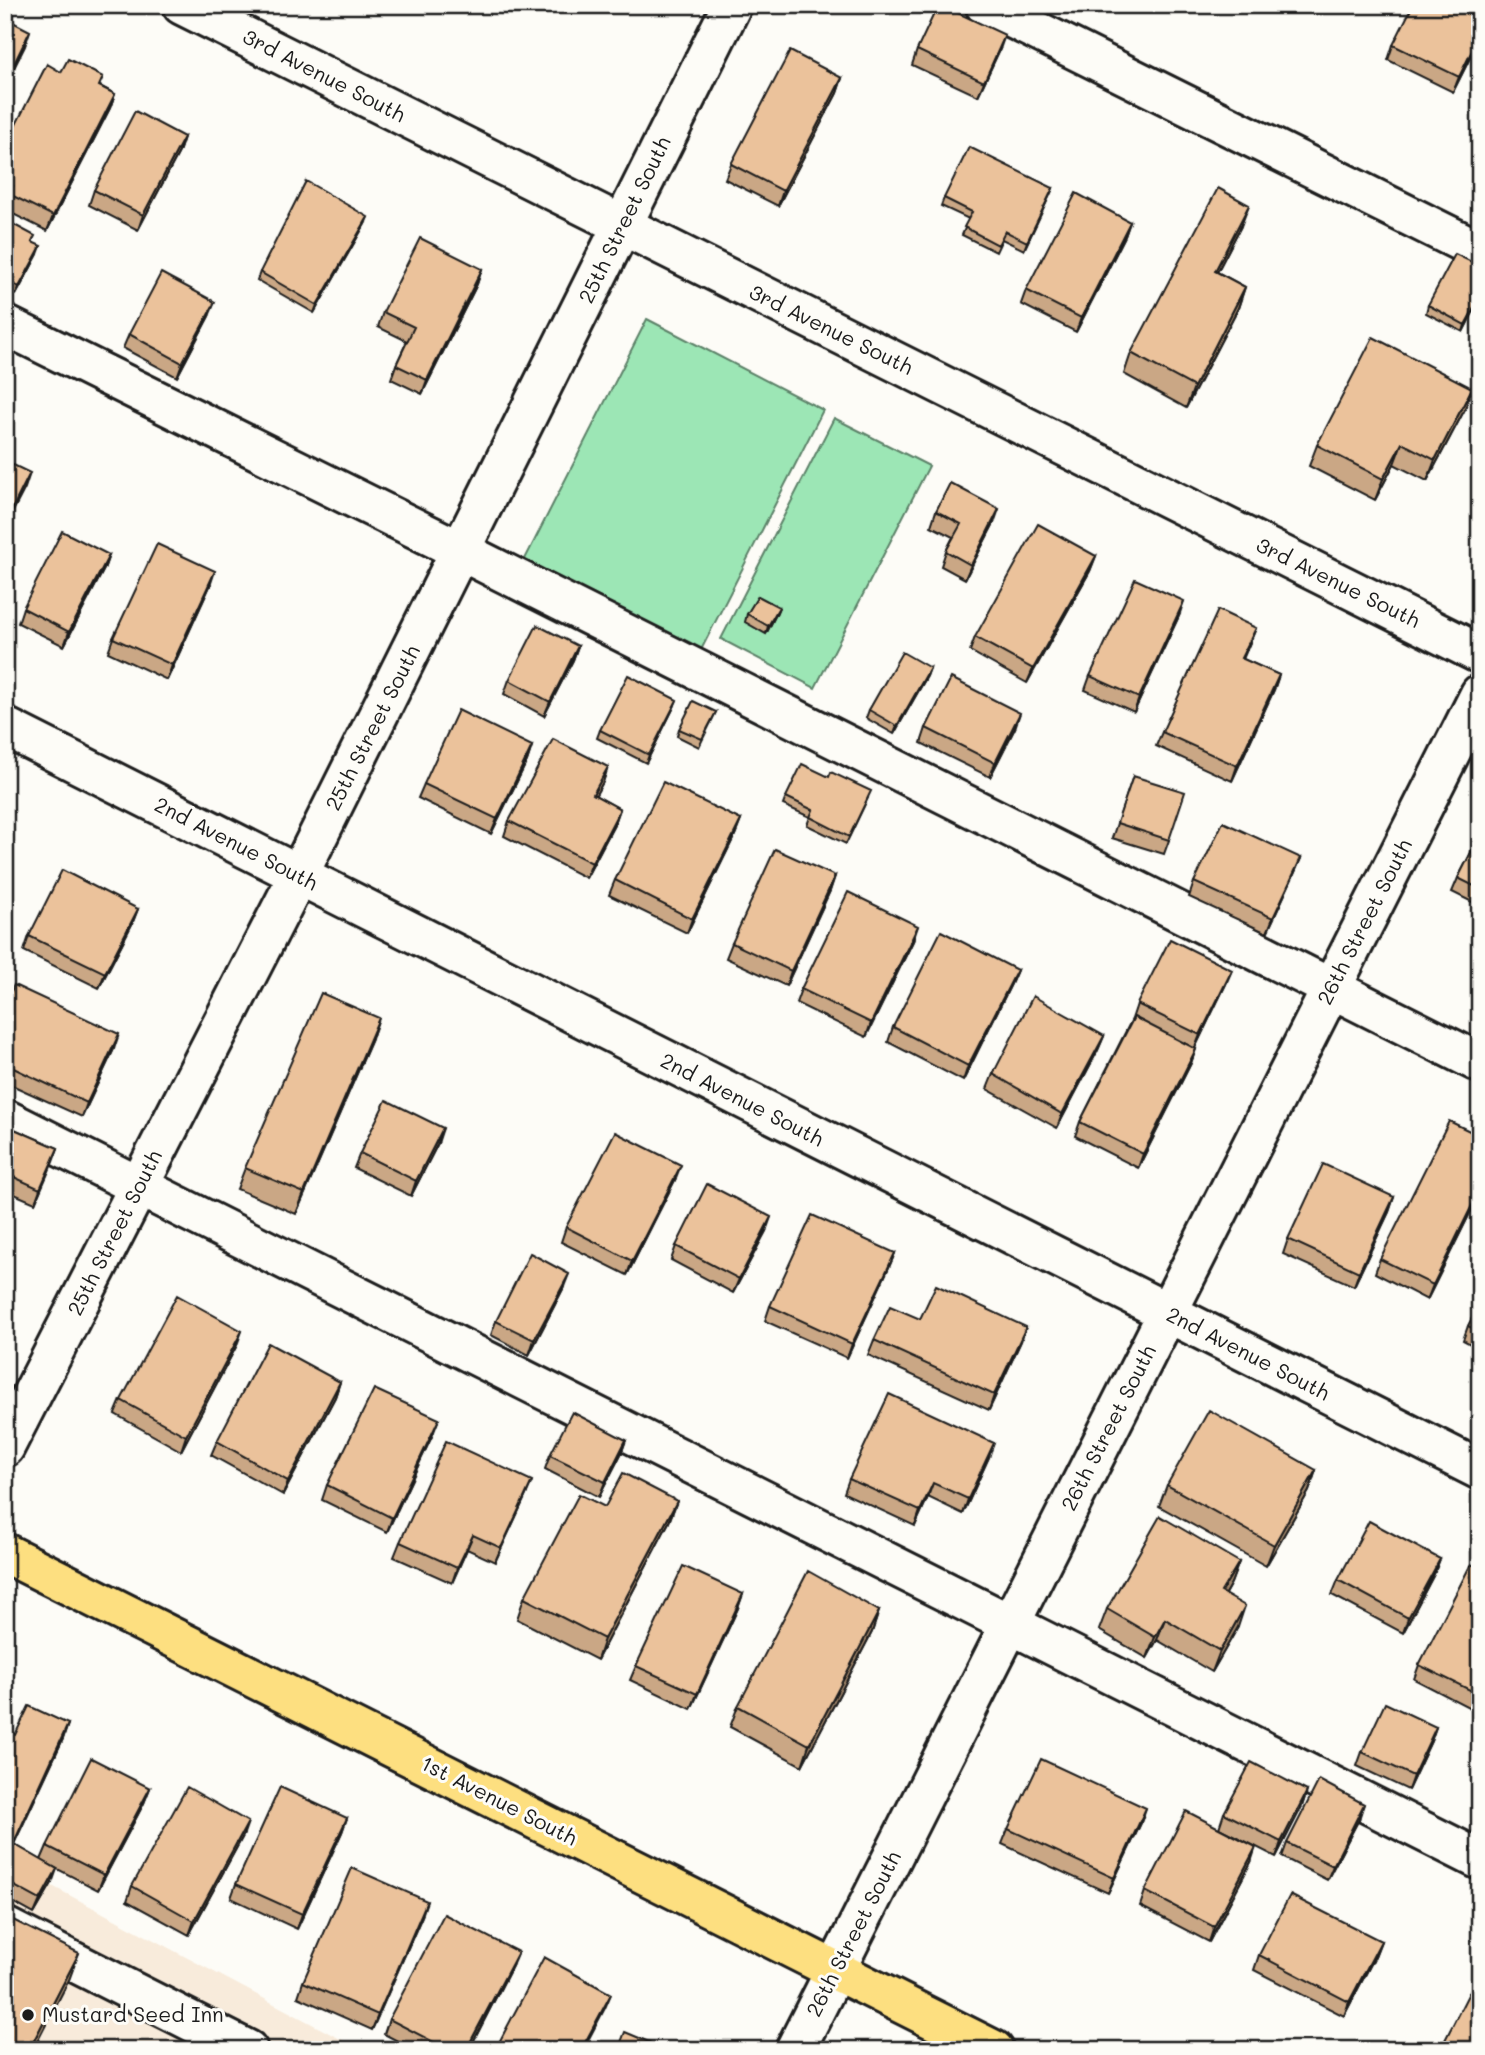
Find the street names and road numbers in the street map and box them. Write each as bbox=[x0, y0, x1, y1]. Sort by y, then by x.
street label: 3rd Avenue South bbox=[239, 22, 411, 127]
street label: 25th Street South bbox=[572, 132, 676, 307]
street label: 3rd Avenue South bbox=[745, 277, 918, 380]
street label: 3rd Avenue South bbox=[1252, 530, 1425, 633]
street label: 25th Street South bbox=[318, 640, 425, 815]
street label: 2nd Avenue South bbox=[151, 790, 323, 895]
street label: 26th Street South bbox=[1310, 834, 1417, 1009]
street label: 2nd Avenue South bbox=[657, 1046, 829, 1151]
street label: 25th Street South bbox=[60, 1145, 167, 1320]
street label: 2nd Avenue South bbox=[1163, 1300, 1335, 1405]
street label: 26th Street South bbox=[1054, 1340, 1161, 1515]
street label: 1st Avenue South bbox=[417, 1749, 582, 1851]
street label: 26th Street South bbox=[799, 1846, 906, 2021]

